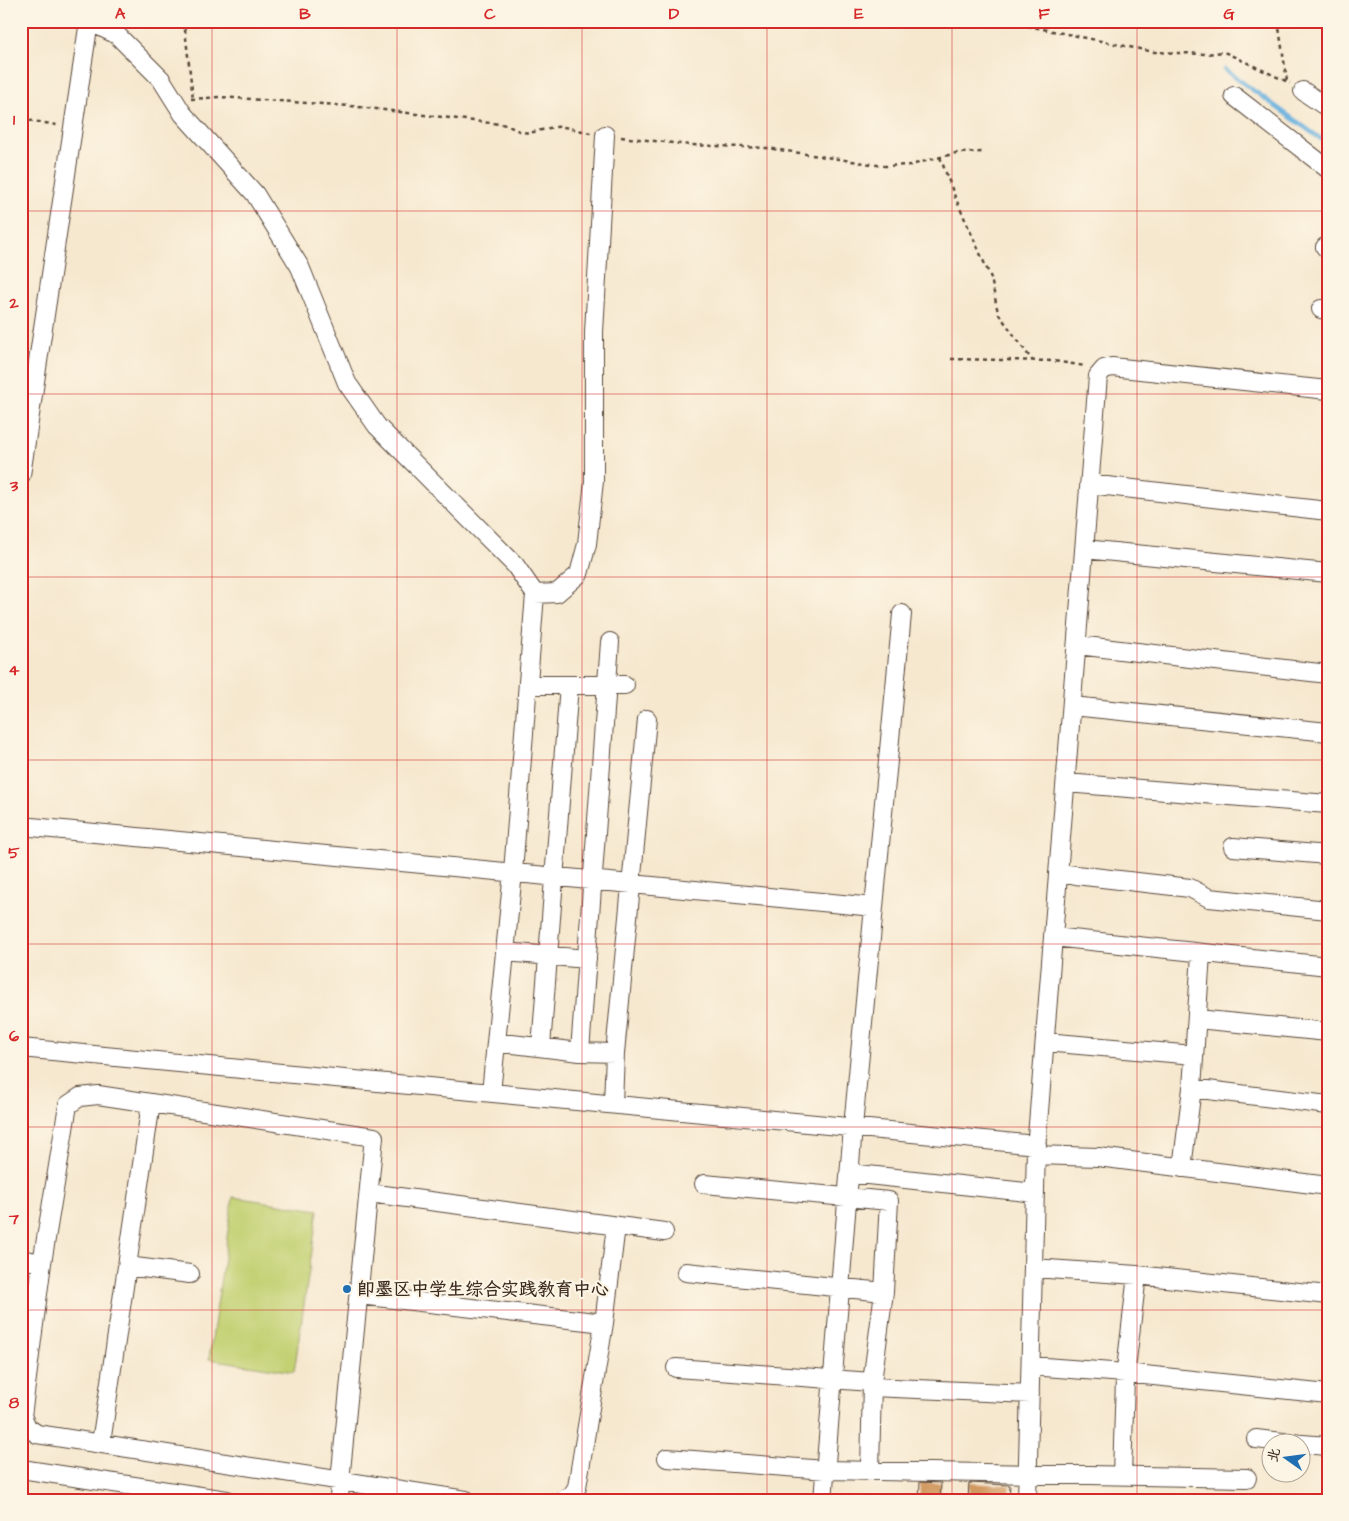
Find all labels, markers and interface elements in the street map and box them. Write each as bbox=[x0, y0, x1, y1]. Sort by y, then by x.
text: A bbox=[115, 3, 126, 25]
text: B bbox=[299, 3, 311, 25]
text: C bbox=[484, 3, 496, 25]
text: D bbox=[669, 3, 680, 25]
text: E bbox=[854, 3, 864, 25]
text: F bbox=[1038, 3, 1050, 25]
text: G bbox=[1223, 3, 1235, 25]
text: 1 bbox=[13, 109, 16, 131]
text: 2 bbox=[8, 292, 19, 314]
text: 3 bbox=[9, 475, 19, 497]
text: 4 bbox=[9, 659, 20, 681]
text: 5 bbox=[8, 842, 20, 864]
text: 6 bbox=[9, 1025, 19, 1047]
text: 7 bbox=[8, 1208, 19, 1230]
place label: 即墨区中学生综合实践教育中心 bbox=[357, 1277, 609, 1302]
marker: 即墨区中学生综合实践教育中心 bbox=[341, 1283, 353, 1295]
text: 8 bbox=[9, 1392, 20, 1414]
north arrow bbox=[1262, 1434, 1312, 1484]
text: 北 bbox=[1263, 1446, 1286, 1464]

